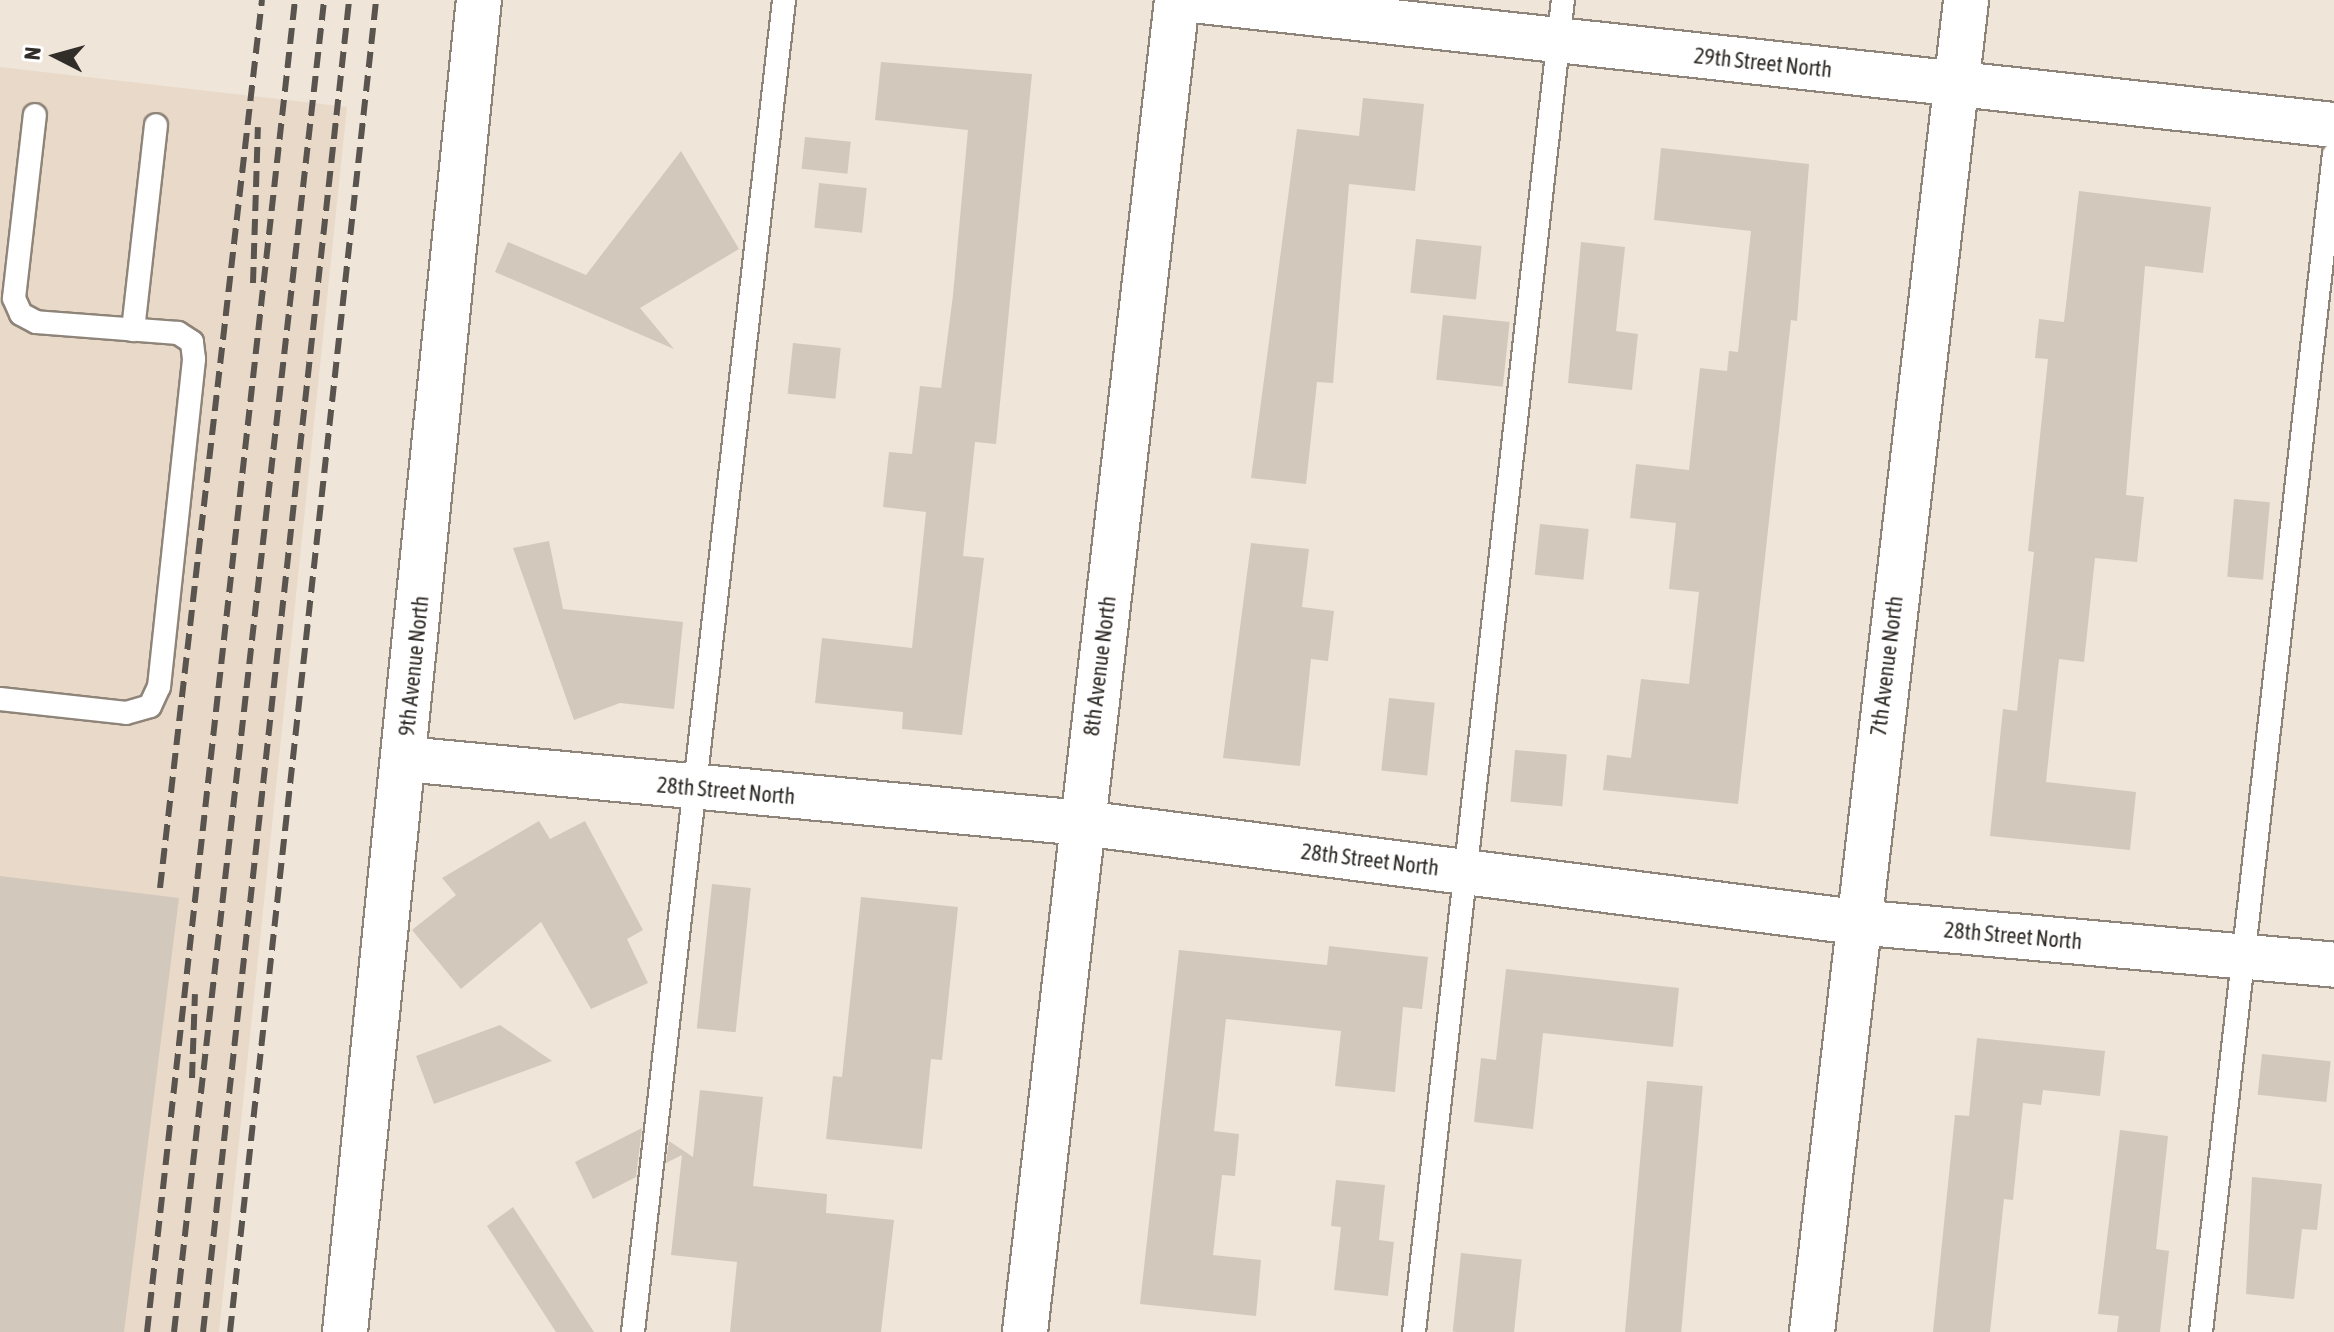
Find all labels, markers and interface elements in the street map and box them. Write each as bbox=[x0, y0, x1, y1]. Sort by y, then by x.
north arrow bbox=[16, 16, 96, 96]
street label: 29th Street North bbox=[1693, 43, 1833, 83]
text: N bbox=[19, 46, 46, 61]
street label: 8th Avenue North bbox=[1078, 594, 1122, 738]
street label: 7th Avenue North bbox=[1865, 594, 1909, 738]
street label: 9th Avenue North bbox=[394, 595, 434, 737]
street label: 28th Street North bbox=[656, 772, 796, 810]
street label: 28th Street North bbox=[1300, 838, 1440, 882]
street label: 28th Street North bbox=[1943, 917, 2083, 955]

